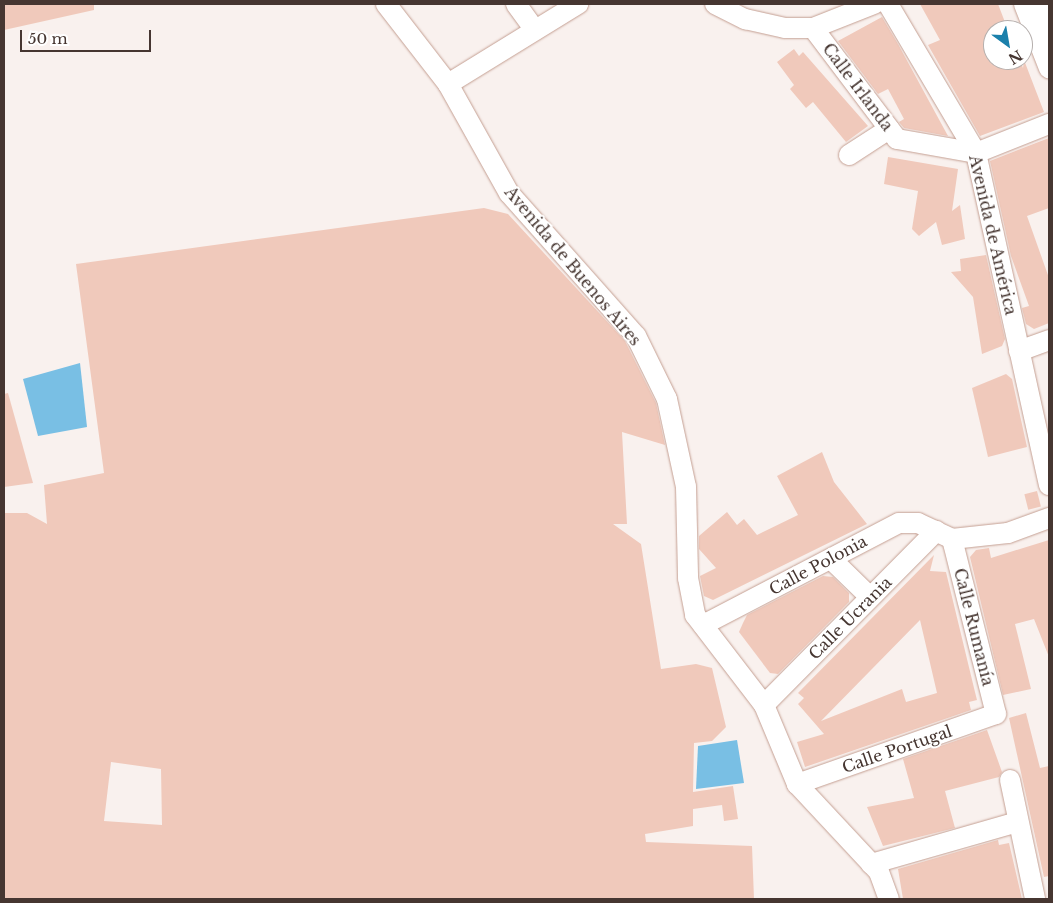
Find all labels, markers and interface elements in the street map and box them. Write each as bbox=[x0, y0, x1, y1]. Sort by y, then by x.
scale bar bbox=[22, 20, 154, 52]
north arrow bbox=[983, 20, 1033, 70]
text: 50 m bbox=[28, 29, 68, 48]
street label: Calle Irlanda bbox=[819, 39, 897, 135]
text: N bbox=[1005, 46, 1026, 68]
street label: Avenida de América bbox=[965, 153, 1021, 317]
street label: Avenida de Buenos Aires bbox=[501, 182, 645, 350]
street label: Calle Polonia bbox=[766, 531, 870, 599]
street label: Calle Rumanía bbox=[950, 566, 998, 688]
street label: Calle Ucrania bbox=[805, 573, 895, 663]
street label: Calle Portugal bbox=[840, 721, 954, 777]

